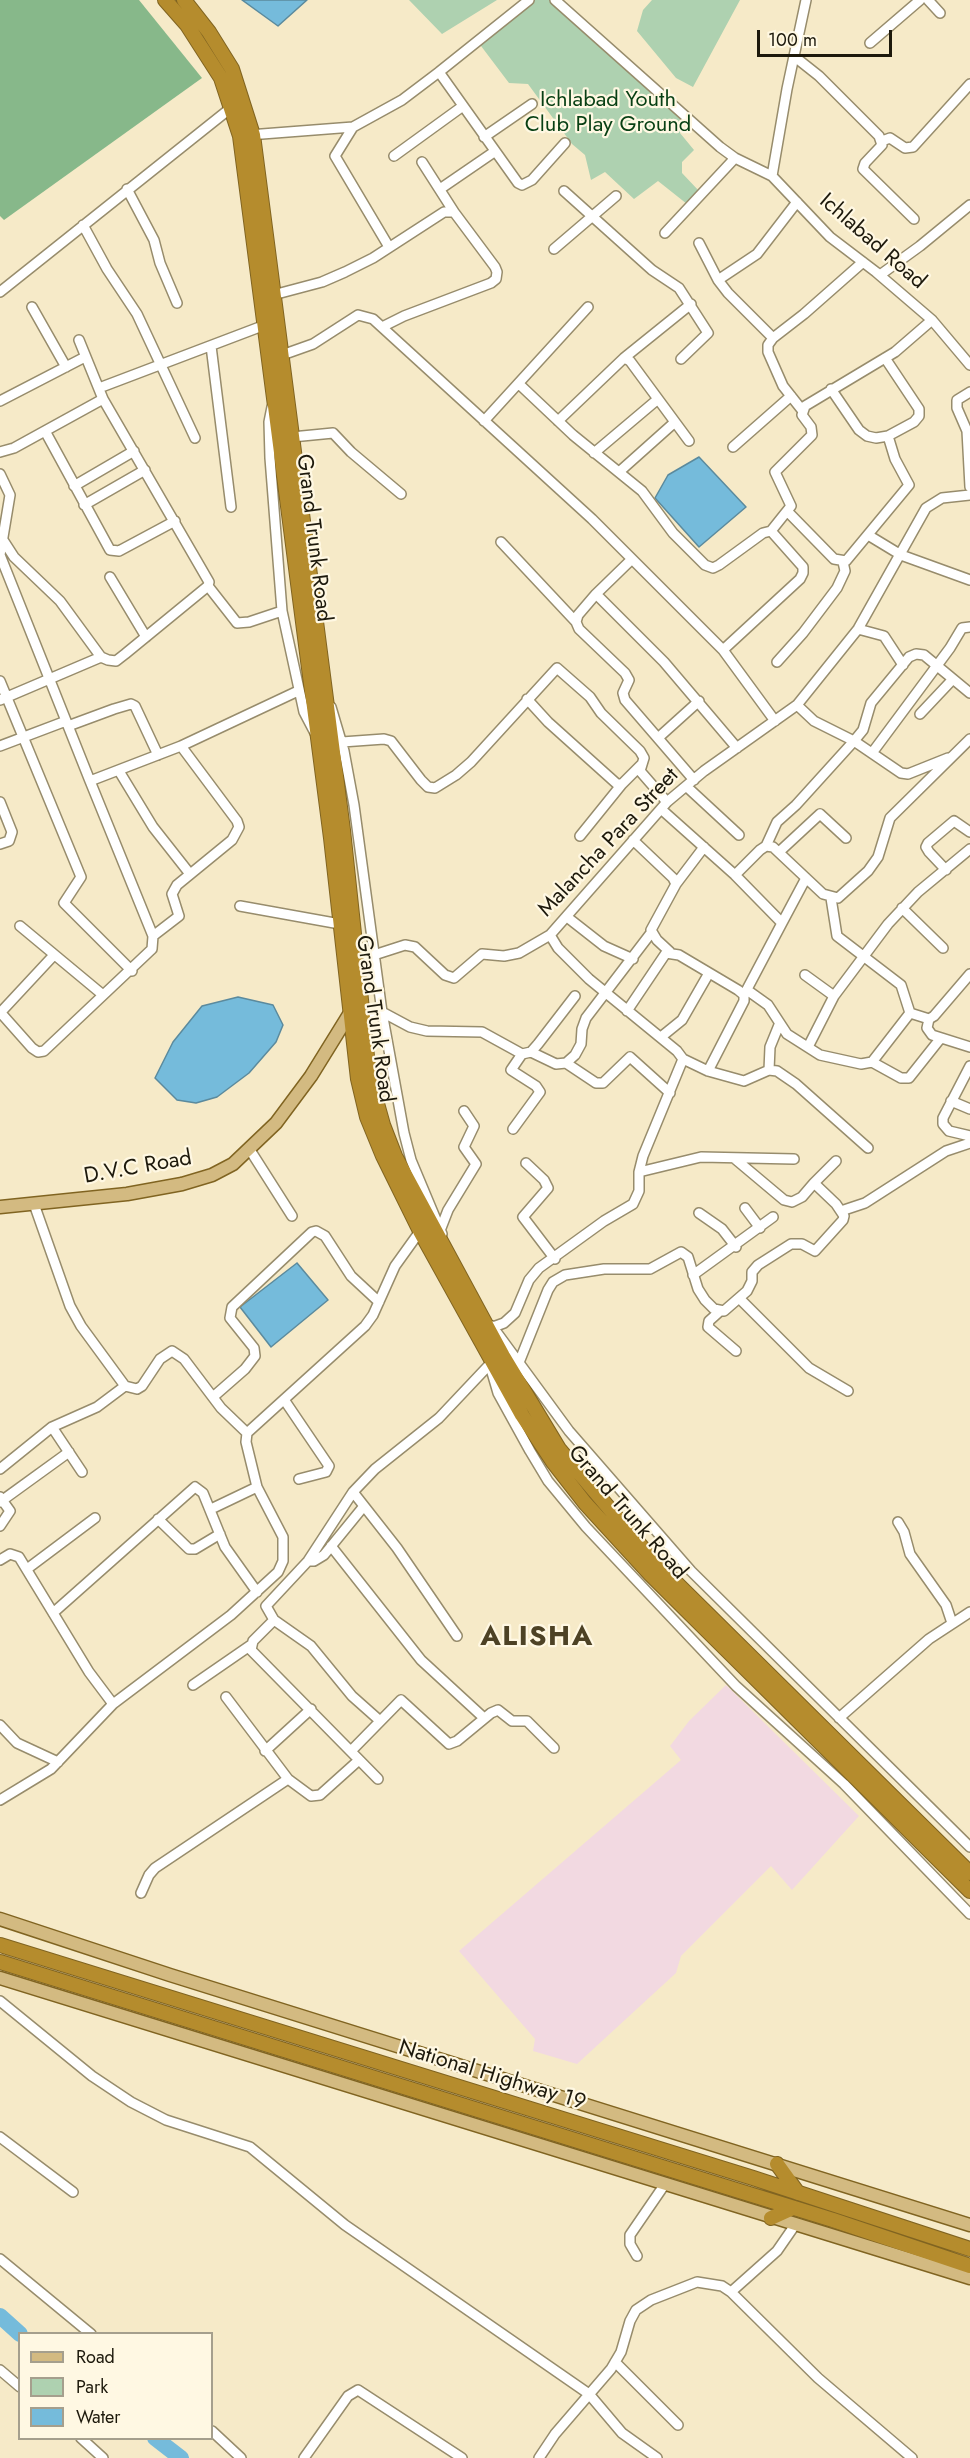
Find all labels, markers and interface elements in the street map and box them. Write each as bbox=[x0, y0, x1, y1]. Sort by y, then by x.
scale bar bbox=[760, 18, 895, 56]
text: 100 m bbox=[768, 27, 817, 53]
park label: Ichlabad Youth Club Play Ground bbox=[525, 88, 691, 140]
street label: Ichlabad Road bbox=[813, 188, 931, 296]
street label: Grand Trunk Road bbox=[290, 453, 336, 623]
street label: Malancha Para Street bbox=[533, 763, 685, 923]
street label: Grand Trunk Road bbox=[349, 934, 399, 1104]
street label: D.V.C Road bbox=[82, 1146, 194, 1190]
street label: Grand Trunk Road bbox=[562, 1441, 692, 1585]
district label: ALISHA bbox=[480, 1621, 594, 1655]
street label: National Highway 19 bbox=[395, 2035, 589, 2117]
legend bbox=[18, 2332, 213, 2440]
text: Road bbox=[76, 2344, 115, 2370]
text: Park bbox=[76, 2374, 108, 2400]
text: Water bbox=[76, 2404, 120, 2430]

